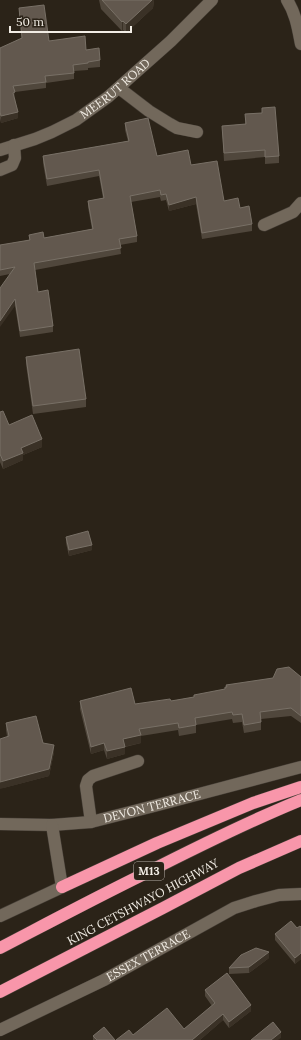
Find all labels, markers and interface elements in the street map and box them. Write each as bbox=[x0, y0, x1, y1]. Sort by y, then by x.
scale bar bbox=[10, 8, 131, 34]
text: 50 m bbox=[16, 14, 44, 29]
street label: MEERUT ROAD bbox=[77, 55, 153, 122]
street label: DEVON TERRACE bbox=[102, 786, 202, 826]
street label: KING CETSHWAYO HIGHWAY bbox=[64, 855, 222, 948]
road number: M13 bbox=[134, 862, 164, 880]
street label: ESSEX TERRACE bbox=[103, 926, 193, 984]

